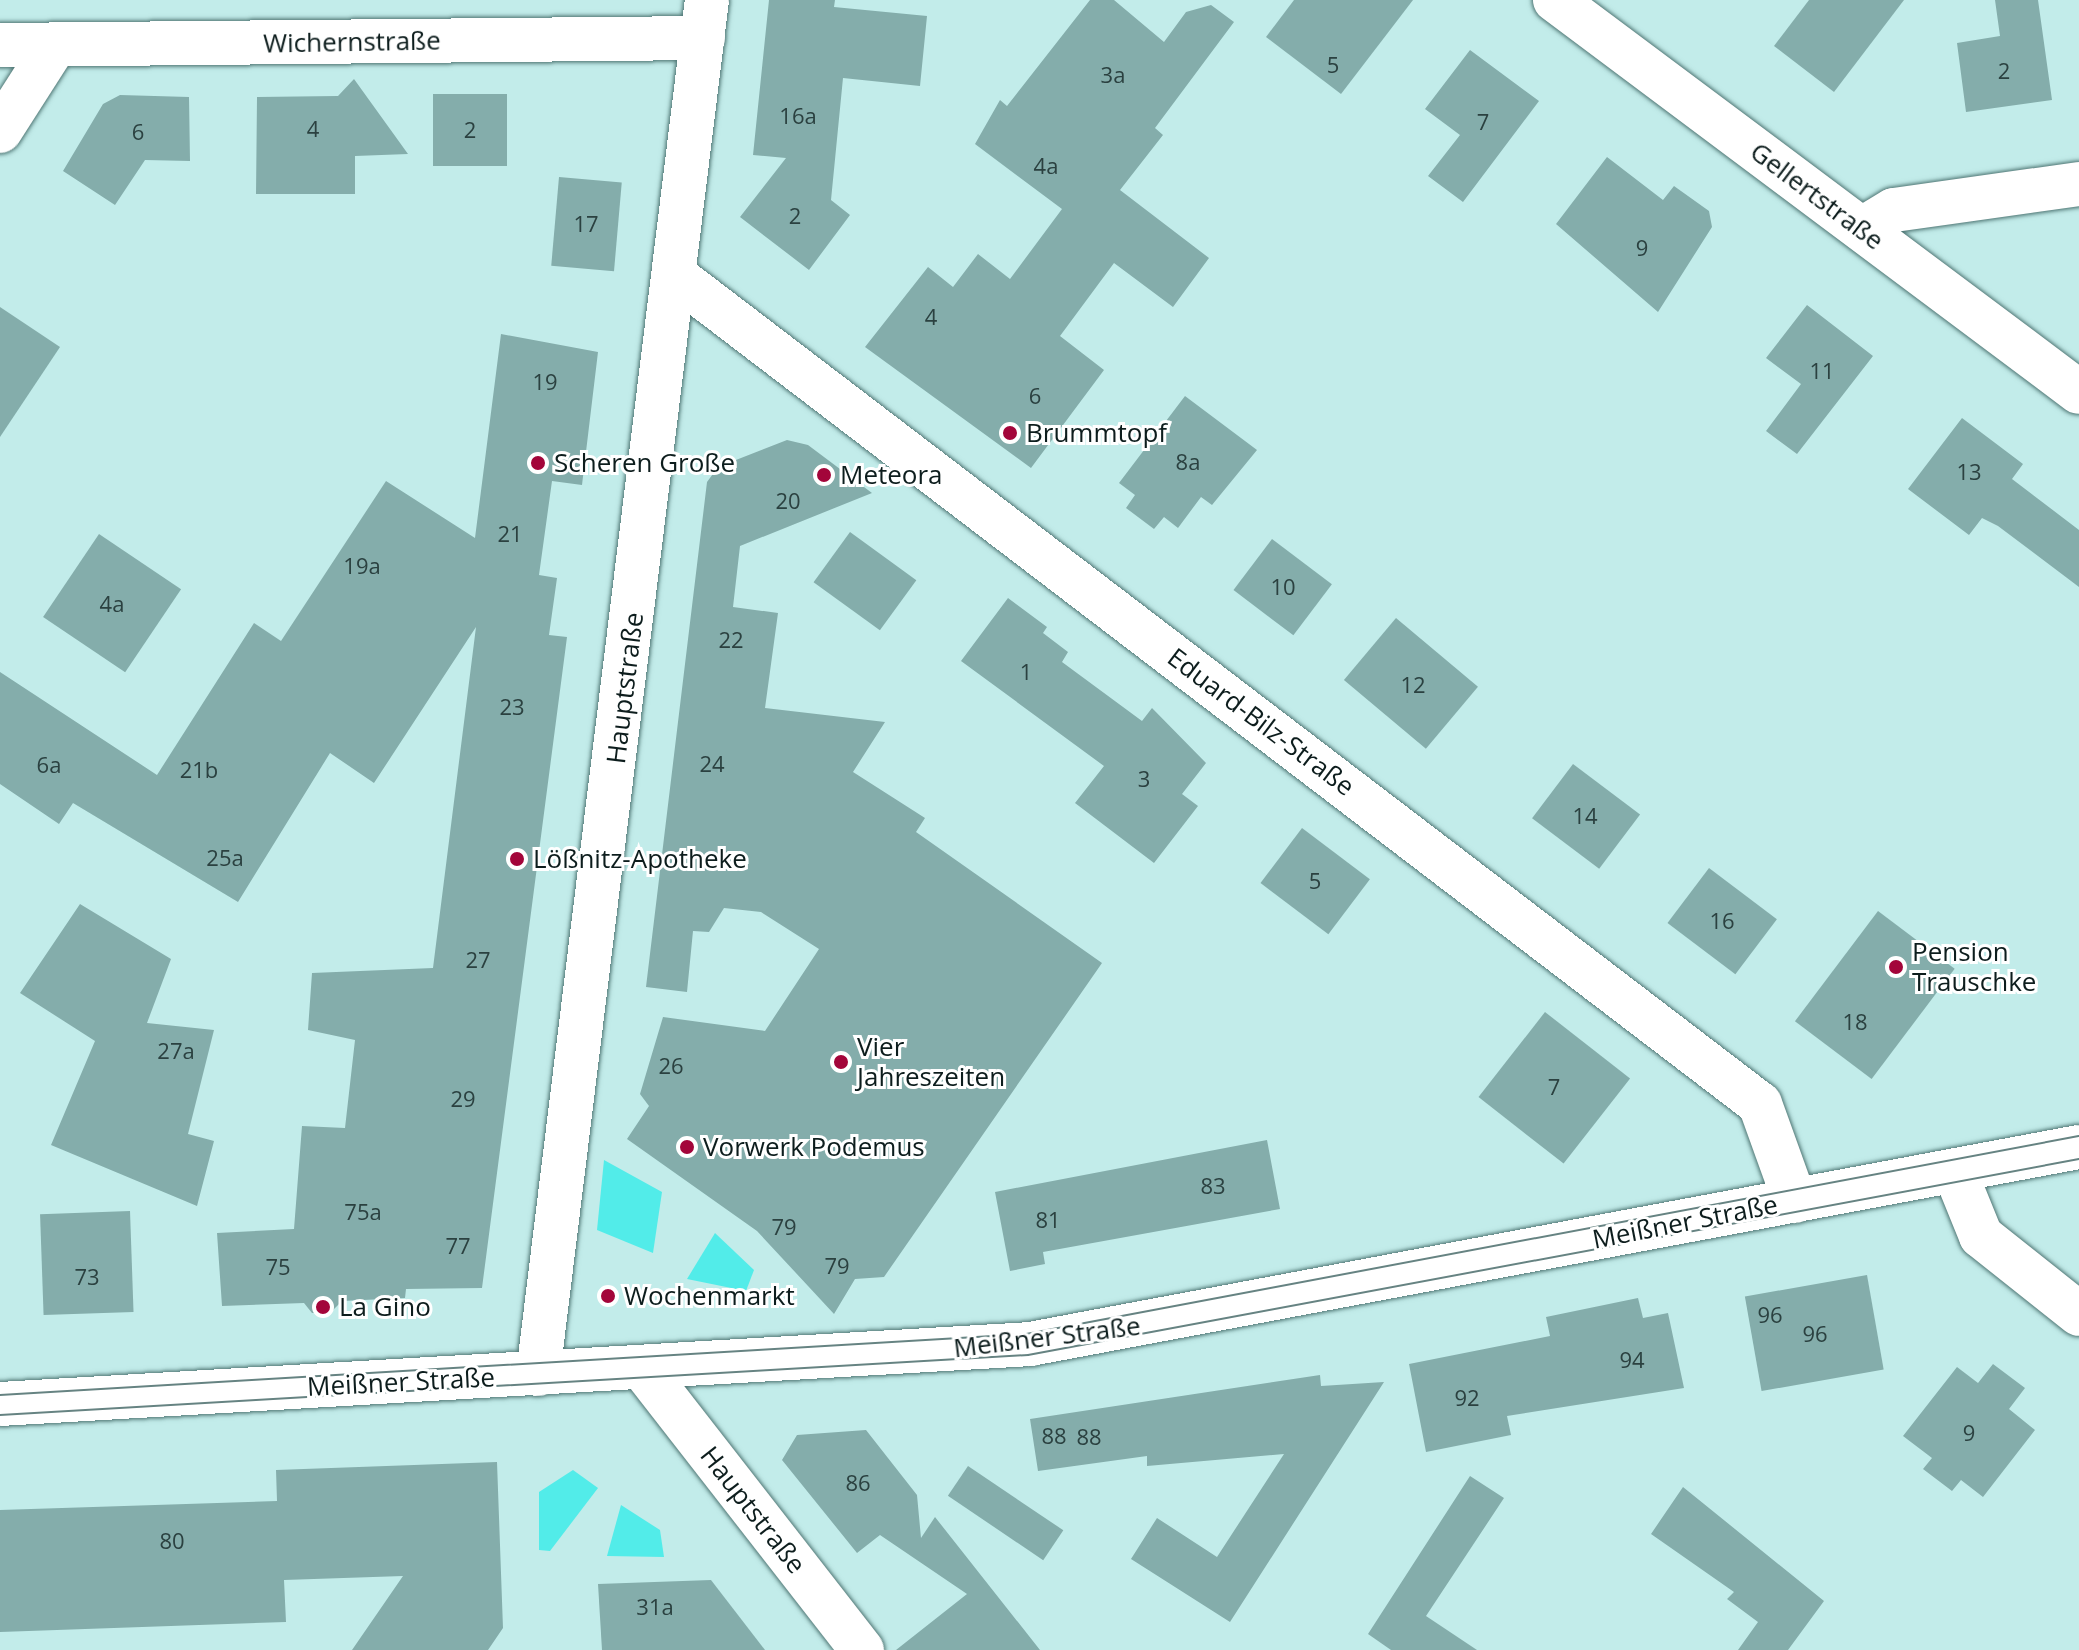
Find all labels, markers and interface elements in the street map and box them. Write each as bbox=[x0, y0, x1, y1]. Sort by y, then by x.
street label: Wichernstraße bbox=[263, 25, 441, 59]
house number: 5 bbox=[1327, 52, 1339, 78]
house number: 2 bbox=[1998, 58, 2010, 84]
house number: 3a bbox=[1101, 62, 1125, 88]
house number: 16a bbox=[779, 103, 817, 129]
house number: 7 bbox=[1477, 109, 1489, 135]
house number: 4 bbox=[307, 116, 319, 142]
house number: 2 bbox=[464, 117, 476, 143]
house number: 6 bbox=[132, 119, 144, 145]
street label: Gellertstraße bbox=[1744, 136, 1890, 256]
house number: 4a bbox=[1034, 153, 1058, 179]
house number: 2 bbox=[789, 203, 801, 229]
house number: 17 bbox=[573, 211, 599, 237]
house number: 9 bbox=[1636, 235, 1648, 261]
house number: 4 bbox=[925, 304, 937, 330]
house number: 11 bbox=[1809, 358, 1835, 384]
house number: 19 bbox=[532, 369, 558, 395]
house number: 6 bbox=[1029, 383, 1041, 409]
place label: Brummtopf bbox=[1026, 417, 1167, 449]
marker: Brummtopf bbox=[1001, 424, 1019, 442]
place label: Scheren Große bbox=[554, 447, 735, 479]
house number: 8a bbox=[1176, 449, 1200, 475]
marker: Scheren Große bbox=[529, 454, 547, 472]
place label: Meteora bbox=[840, 459, 943, 491]
house number: 13 bbox=[1956, 459, 1982, 485]
marker: Meteora bbox=[815, 466, 833, 484]
house number: 20 bbox=[775, 488, 801, 514]
house number: 21 bbox=[497, 521, 523, 547]
house number: 19a bbox=[343, 553, 381, 579]
house number: 10 bbox=[1270, 574, 1296, 600]
house number: 4a bbox=[100, 591, 124, 617]
street label: Hauptstraße bbox=[600, 611, 650, 765]
house number: 22 bbox=[718, 627, 744, 653]
street label: Eduard-Bilz-Straße bbox=[1162, 642, 1360, 802]
house number: 1 bbox=[1020, 659, 1032, 685]
house number: 12 bbox=[1400, 672, 1426, 698]
house number: 23 bbox=[499, 694, 525, 720]
house number: 24 bbox=[699, 751, 725, 777]
house number: 6a bbox=[37, 752, 61, 778]
house number: 21b bbox=[180, 757, 218, 783]
house number: 3 bbox=[1138, 766, 1150, 792]
house number: 14 bbox=[1572, 803, 1598, 829]
place label: Lößnitz-Apotheke bbox=[533, 843, 747, 875]
house number: 25a bbox=[206, 845, 244, 871]
marker: Lößnitz-Apotheke bbox=[508, 850, 526, 868]
house number: 5 bbox=[1309, 868, 1321, 894]
house number: 16 bbox=[1709, 908, 1735, 934]
place label: Pension Trauschke bbox=[1912, 936, 2036, 998]
house number: 27 bbox=[465, 947, 491, 973]
marker: Pension Trauschke bbox=[1887, 958, 1905, 976]
house number: 18 bbox=[1842, 1009, 1868, 1035]
place label: Vier Jahreszeiten bbox=[857, 1031, 1005, 1092]
house number: 27a bbox=[157, 1038, 195, 1064]
house number: 26 bbox=[658, 1053, 684, 1079]
marker: Vier Jahreszeiten bbox=[832, 1053, 850, 1071]
house number: 7 bbox=[1548, 1074, 1560, 1100]
house number: 29 bbox=[450, 1086, 476, 1112]
place label: Vorwerk Podemus bbox=[703, 1131, 925, 1163]
marker: Vorwerk Podemus bbox=[678, 1138, 696, 1156]
house number: 83 bbox=[1200, 1173, 1226, 1199]
street label: Meißner Straße bbox=[1590, 1189, 1780, 1255]
house number: 75a bbox=[344, 1199, 382, 1225]
house number: 81 bbox=[1035, 1207, 1061, 1233]
house number: 79 bbox=[771, 1214, 797, 1240]
house number: 77 bbox=[445, 1233, 471, 1259]
house number: 79 bbox=[824, 1253, 850, 1279]
house number: 75 bbox=[265, 1254, 291, 1280]
house number: 73 bbox=[74, 1264, 100, 1290]
place label: Wochenmarkt bbox=[624, 1280, 795, 1312]
marker: Wochenmarkt bbox=[599, 1287, 617, 1305]
place label: La Gino bbox=[339, 1291, 431, 1323]
marker: La Gino bbox=[314, 1298, 332, 1316]
house number: 96 bbox=[1757, 1302, 1783, 1328]
street label: Meißner Straße bbox=[952, 1310, 1142, 1364]
house number: 96 bbox=[1802, 1321, 1828, 1347]
house number: 94 bbox=[1619, 1347, 1645, 1373]
street label: Meißner Straße bbox=[306, 1362, 496, 1402]
house number: 92 bbox=[1454, 1385, 1480, 1411]
house number: 9 bbox=[1963, 1420, 1975, 1446]
house number: 88 bbox=[1041, 1423, 1067, 1449]
house number: 88 bbox=[1076, 1424, 1102, 1450]
street label: Hauptstraße bbox=[694, 1440, 812, 1580]
house number: 86 bbox=[845, 1470, 871, 1496]
house number: 80 bbox=[159, 1528, 185, 1554]
house number: 31a bbox=[636, 1594, 674, 1620]

